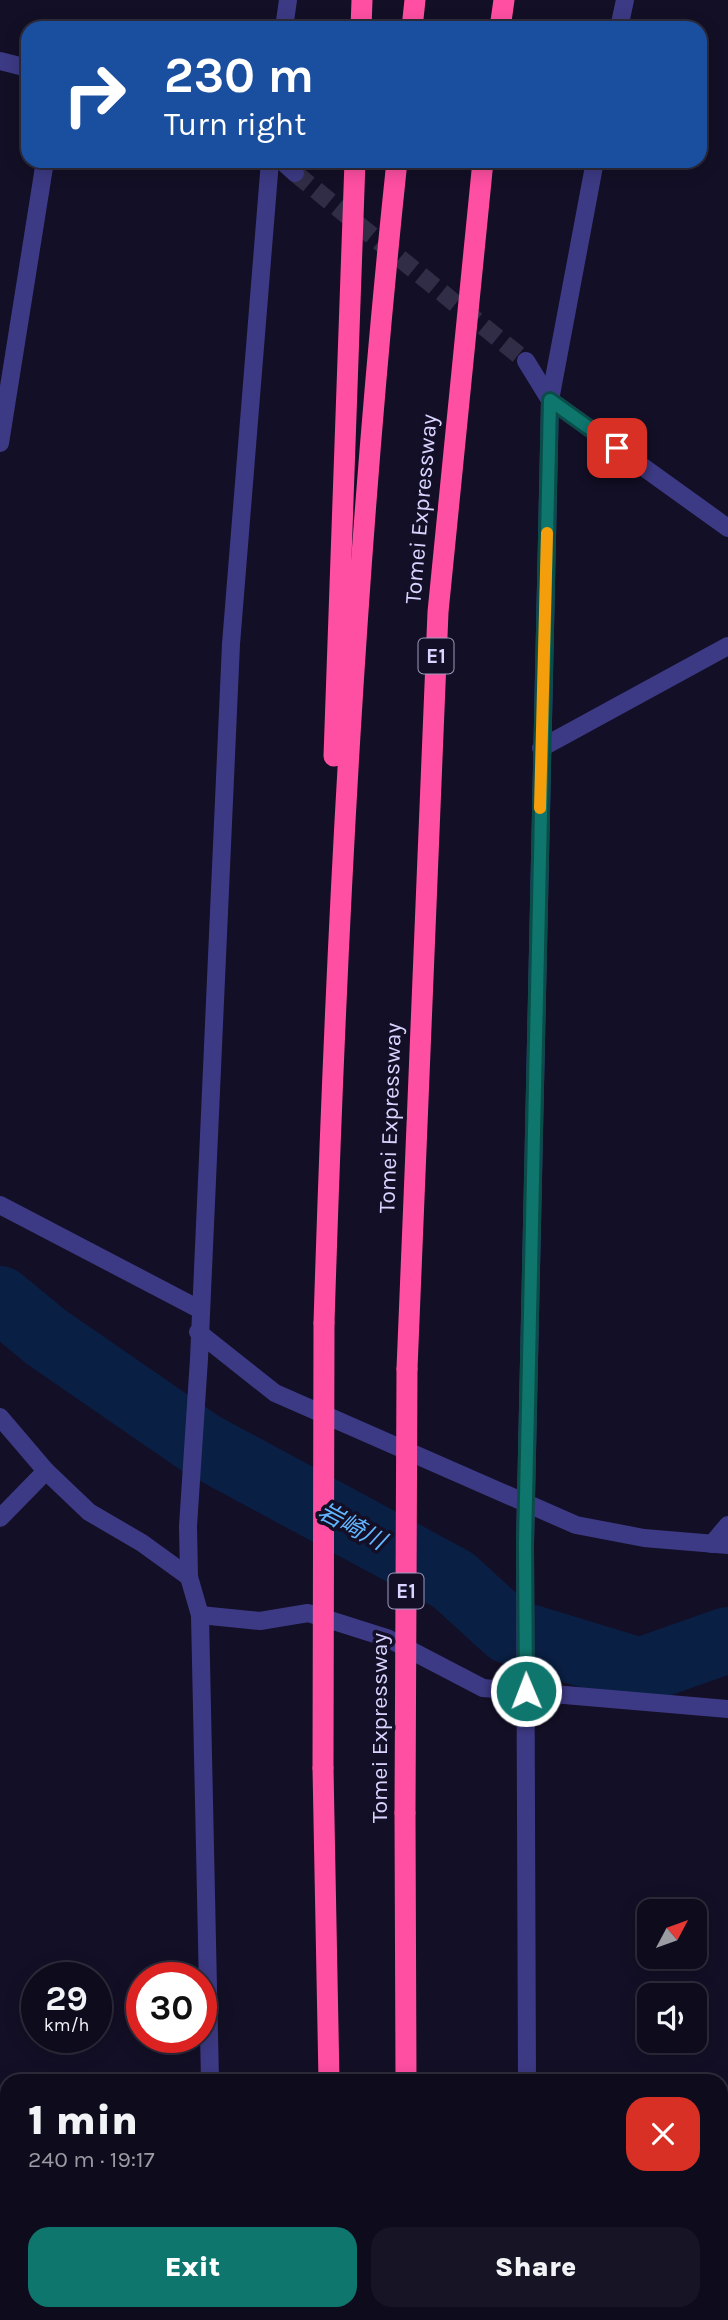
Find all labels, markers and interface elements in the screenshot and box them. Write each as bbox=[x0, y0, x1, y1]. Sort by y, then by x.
text: 230 m bbox=[164, 47, 314, 104]
icon: right bbox=[49, 49, 140, 140]
text: Turn right bbox=[164, 106, 306, 143]
street label: Tomei Expressway bbox=[399, 413, 443, 605]
pin bbox=[587, 418, 647, 478]
icon: arrive bbox=[598, 429, 636, 467]
road number: E1 bbox=[418, 638, 453, 674]
street label: Tomei Expressway bbox=[373, 1022, 407, 1214]
water label: 岩崎川 bbox=[314, 1497, 393, 1557]
road number: E1 bbox=[388, 1574, 424, 1608]
street label: Tomei Expressway bbox=[366, 1633, 393, 1823]
position arrow bbox=[489, 1654, 563, 1728]
north arrow bbox=[637, 1899, 707, 1969]
map controls bbox=[637, 1899, 707, 2053]
speed limit sign: 30 bbox=[126, 1962, 217, 2053]
text: 29 bbox=[45, 1978, 88, 2019]
button: sound bbox=[637, 1983, 707, 2053]
text: km/h bbox=[44, 2014, 89, 2036]
text: 1 min bbox=[28, 2095, 138, 2145]
button: close bbox=[626, 2097, 700, 2171]
text: 240 m · 19:17 bbox=[28, 2146, 154, 2173]
button: Exit bbox=[28, 2227, 357, 2307]
button: Share bbox=[371, 2227, 700, 2307]

